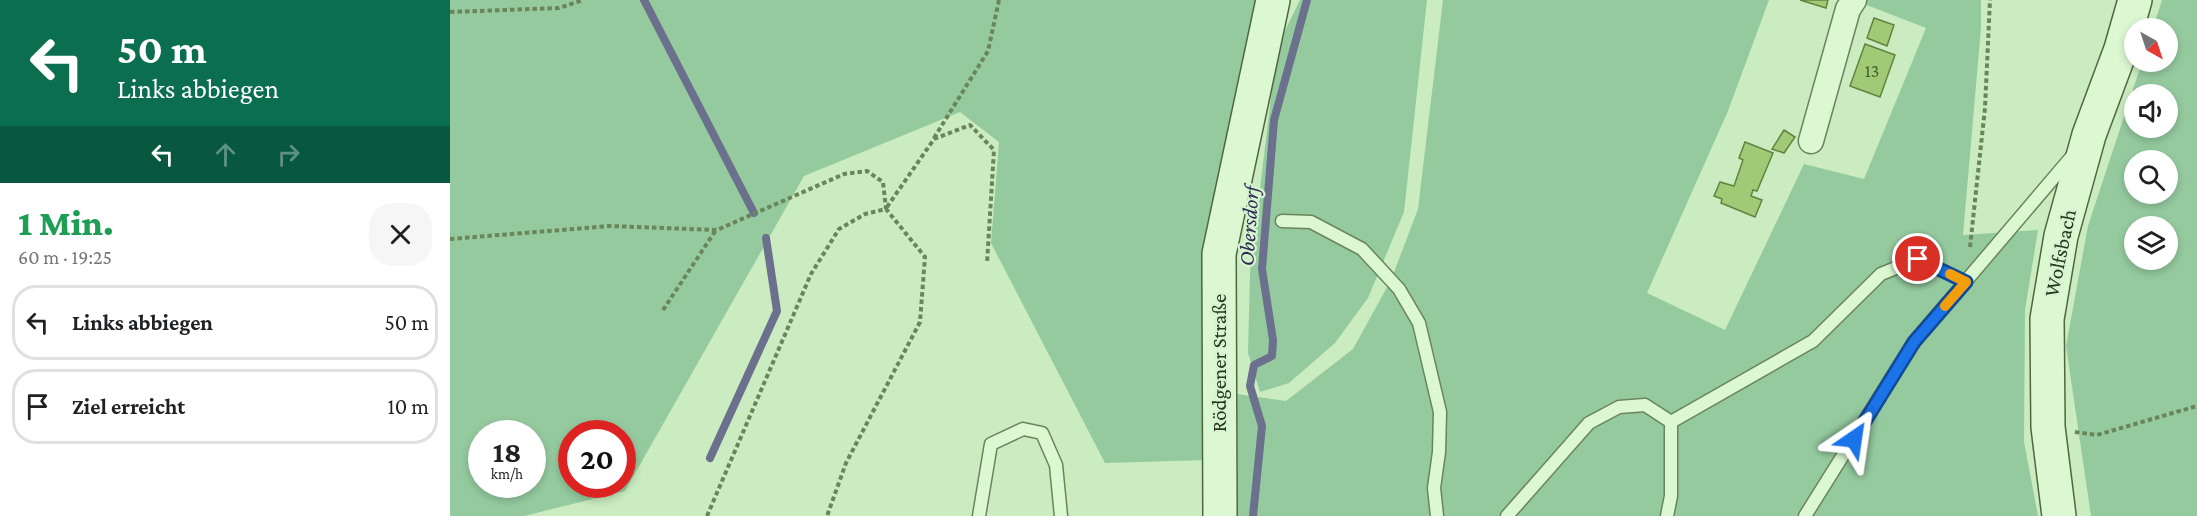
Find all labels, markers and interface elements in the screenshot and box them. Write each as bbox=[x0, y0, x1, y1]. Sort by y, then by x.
north arrow bbox=[2124, 18, 2178, 72]
map controls bbox=[2124, 18, 2178, 270]
icon: left bbox=[18, 24, 96, 102]
text: 50 m bbox=[117, 25, 207, 72]
house number: 13 bbox=[1865, 61, 1879, 81]
text: Links abbiegen bbox=[117, 74, 279, 104]
button: sound bbox=[2124, 84, 2178, 138]
icon: left bbox=[146, 138, 179, 171]
icon: ahead bbox=[209, 138, 242, 171]
icon: right bbox=[272, 138, 305, 171]
button: search bbox=[2124, 150, 2178, 204]
water label: Obersdorf bbox=[1233, 182, 1264, 267]
text: 1 Min. bbox=[18, 203, 114, 243]
button: close bbox=[369, 203, 432, 266]
street label: Wolfsbach bbox=[2039, 207, 2081, 299]
button: layers bbox=[2124, 216, 2178, 270]
pin bbox=[1892, 233, 1943, 284]
icon: arrive bbox=[1901, 242, 1934, 275]
text: 60 m · 19:25 bbox=[18, 246, 112, 268]
street label: Rödgener Straße bbox=[1207, 294, 1231, 432]
icon: left bbox=[21, 306, 54, 339]
text: Links abbiegen bbox=[72, 310, 213, 335]
text: 50 m bbox=[384, 310, 429, 335]
icon: arrive bbox=[21, 390, 54, 423]
text: Ziel erreicht bbox=[72, 394, 185, 419]
text: 10 m bbox=[387, 394, 429, 419]
position arrow bbox=[1822, 407, 1886, 471]
speed limit sign: 20 bbox=[558, 420, 636, 498]
text: 18 bbox=[493, 435, 521, 468]
text: km/h bbox=[491, 466, 523, 482]

